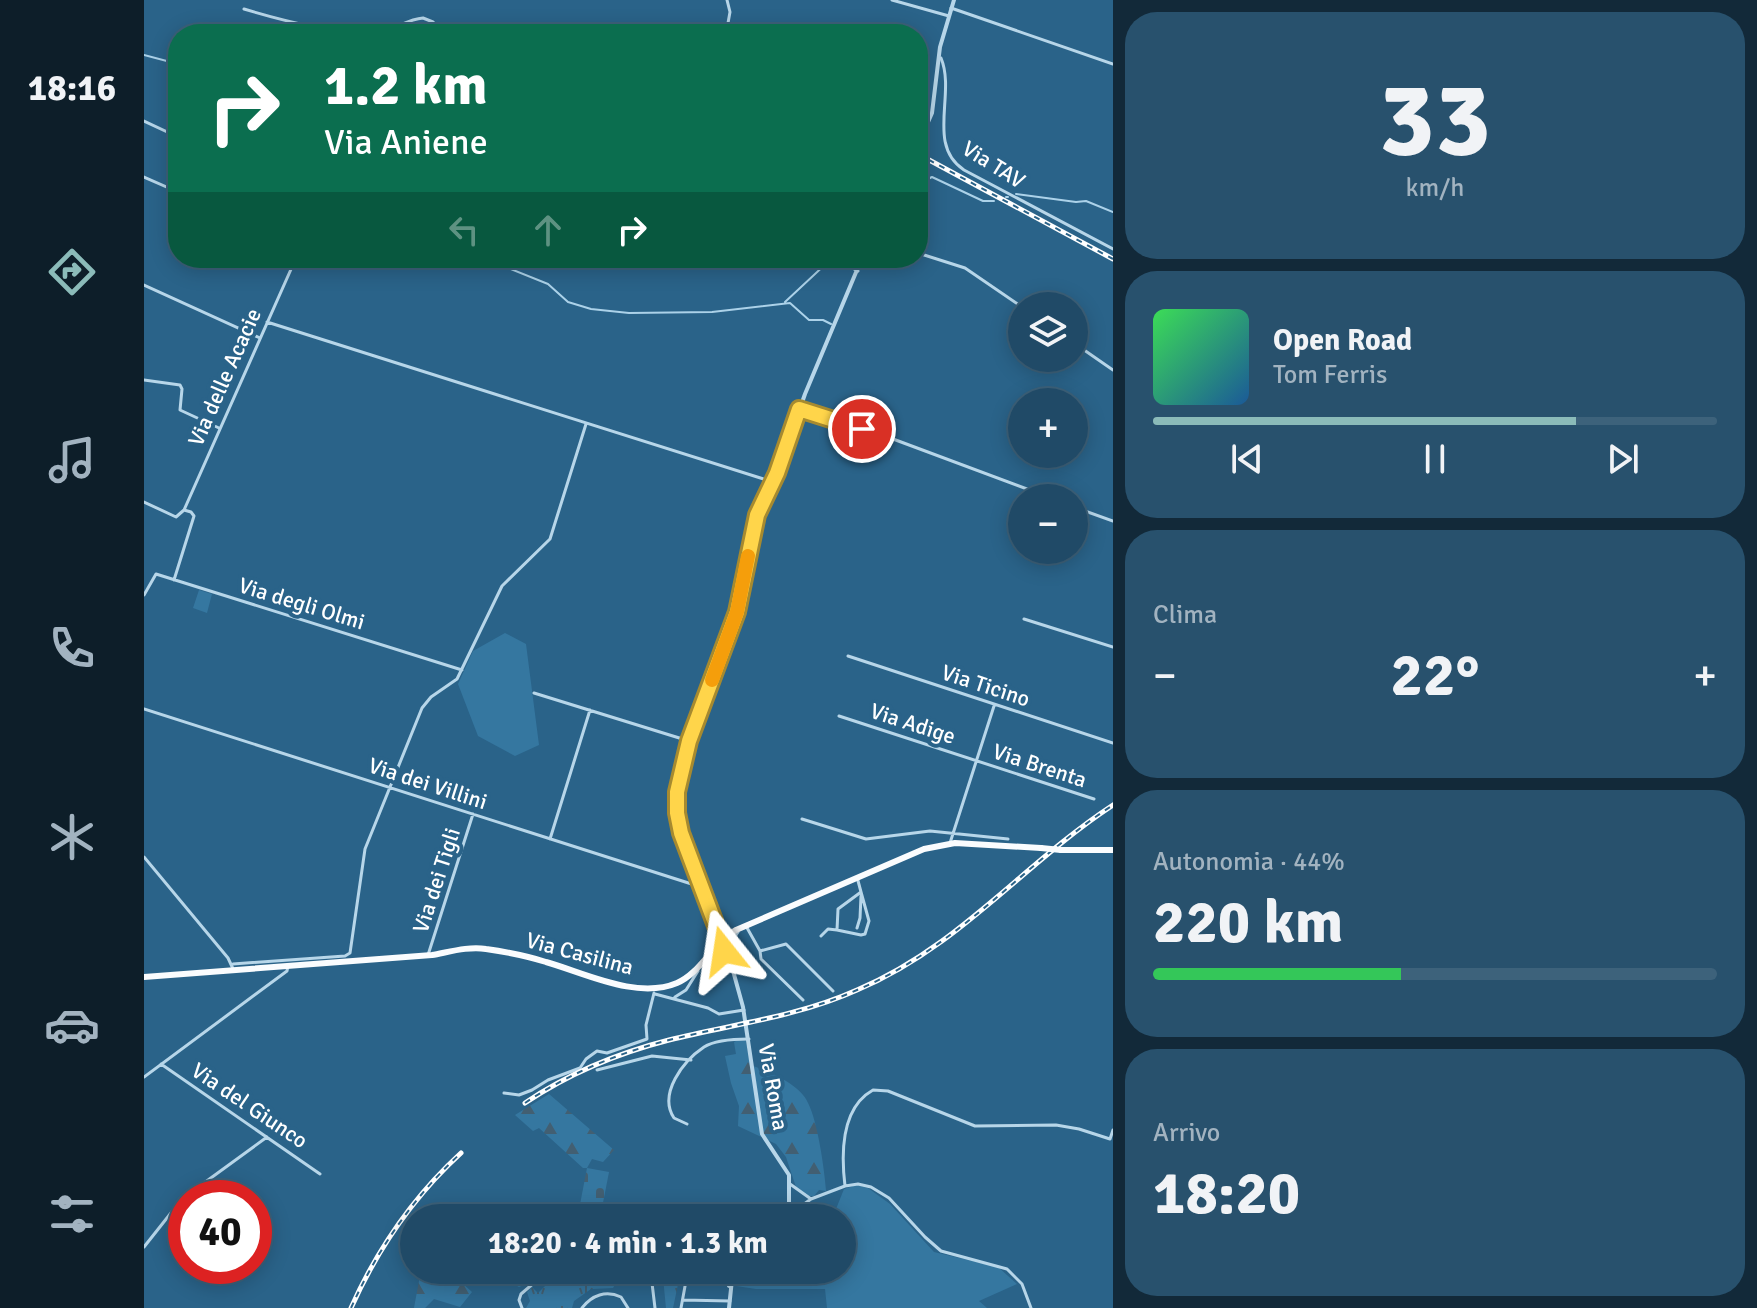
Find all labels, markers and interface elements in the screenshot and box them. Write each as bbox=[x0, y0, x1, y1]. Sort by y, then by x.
text: 1.2 km bbox=[324, 51, 487, 120]
icon: right bbox=[192, 56, 296, 160]
text: 33 bbox=[1379, 56, 1491, 184]
text: 18:16 bbox=[28, 66, 116, 111]
text: Via Aniene bbox=[324, 120, 488, 165]
street label: Via TAV bbox=[957, 135, 1030, 194]
text: km/h bbox=[1406, 172, 1464, 204]
icon: left bbox=[442, 208, 486, 252]
icon: ahead bbox=[526, 208, 570, 252]
icon: right bbox=[610, 208, 654, 252]
icon: directions bbox=[44, 244, 100, 300]
map controls bbox=[1008, 292, 1088, 564]
button: layers bbox=[1008, 292, 1088, 372]
street label: Via delle Acacie bbox=[182, 304, 267, 450]
text: Open Road bbox=[1273, 322, 1412, 359]
text: Tom Ferris bbox=[1273, 359, 1387, 391]
button: + bbox=[1008, 388, 1088, 468]
pin bbox=[828, 395, 896, 463]
icon: arrive bbox=[840, 407, 884, 451]
icon: music bbox=[44, 432, 100, 488]
icon: previous bbox=[1225, 437, 1269, 481]
icon: pause bbox=[1413, 437, 1457, 481]
icon: next bbox=[1601, 437, 1645, 481]
button: − bbox=[1008, 484, 1088, 564]
street label: Via degli Olmi bbox=[236, 571, 368, 635]
text: Clima bbox=[1153, 599, 1217, 631]
icon: phone bbox=[44, 620, 100, 676]
text: 22° bbox=[1391, 639, 1479, 713]
text: − bbox=[1153, 649, 1177, 703]
text: + bbox=[1693, 649, 1717, 703]
street label: Via Ticino bbox=[938, 659, 1033, 712]
street label: Via Adige bbox=[867, 697, 959, 750]
street label: Via Brenta bbox=[989, 738, 1090, 793]
street label: Via dei Villini bbox=[365, 752, 491, 815]
icon: climate bbox=[44, 809, 100, 865]
street label: Via dei Tigli bbox=[407, 824, 466, 936]
text: Autonomia · 44% bbox=[1153, 846, 1345, 878]
text: 220 km bbox=[1153, 886, 1343, 960]
position arrow bbox=[682, 909, 766, 993]
street label: Via Casilina bbox=[523, 926, 636, 981]
icon: car bbox=[44, 997, 100, 1053]
street label: Via Roma bbox=[753, 1042, 794, 1133]
street label: Via del Giunco bbox=[186, 1057, 313, 1154]
text: Arrivo bbox=[1153, 1117, 1220, 1149]
text: 18:20 bbox=[1153, 1157, 1300, 1231]
speed limit sign: 40 bbox=[168, 1180, 272, 1284]
icon: filters bbox=[44, 1186, 100, 1242]
text: 18:20 · 4 min · 1.3 km bbox=[488, 1225, 768, 1262]

